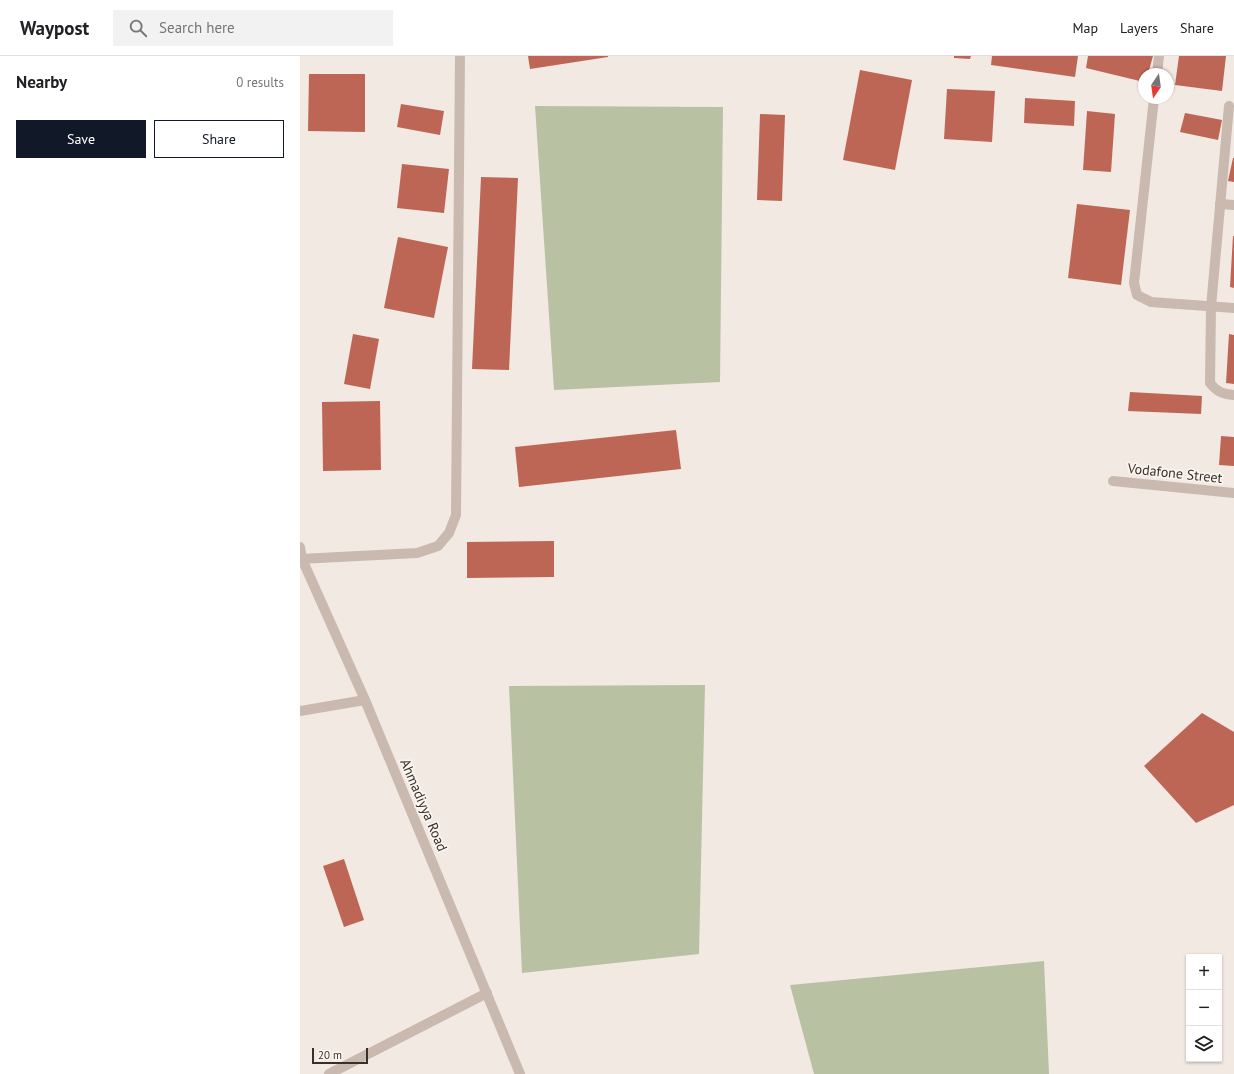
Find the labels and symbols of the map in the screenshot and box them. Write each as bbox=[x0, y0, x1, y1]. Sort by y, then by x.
north arrow bbox=[1138, 68, 1174, 104]
street label: Vodafone Street bbox=[1126, 459, 1224, 487]
street label: Ahmadiyya Road bbox=[396, 756, 452, 854]
scale bar bbox=[312, 1046, 368, 1065]

